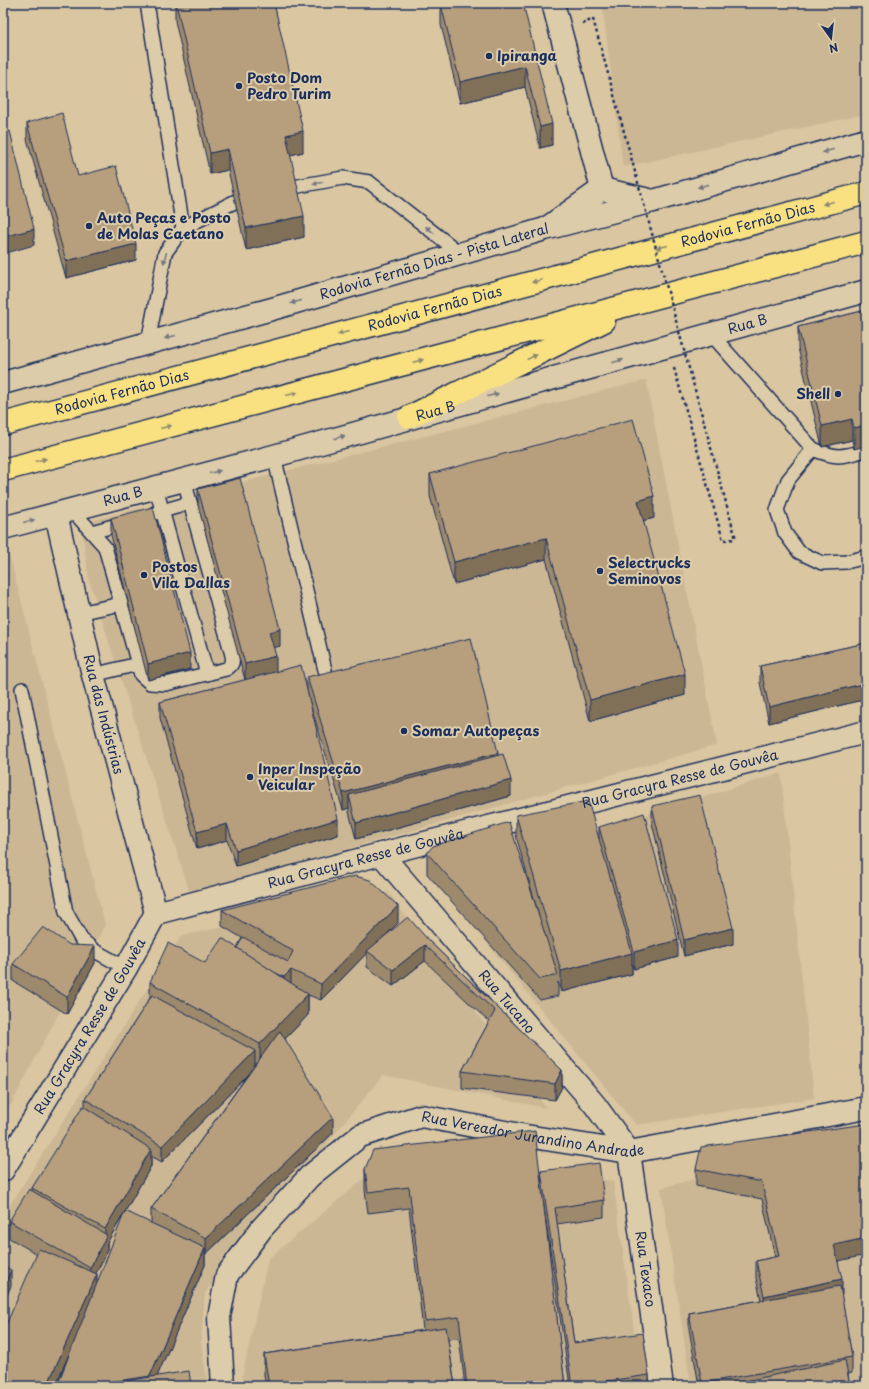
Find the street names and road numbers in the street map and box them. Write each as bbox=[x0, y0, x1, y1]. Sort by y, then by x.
street label: Rodovia Fernão Dias bbox=[678, 196, 817, 252]
street label: Rodovia Fernão Dias - Pista Lateral bbox=[317, 217, 551, 305]
street label: Rodovia Fernão Dias bbox=[365, 280, 504, 336]
street label: Rua B bbox=[725, 308, 770, 339]
street label: Rodovia Fernão Dias bbox=[52, 364, 191, 420]
street label: Rua B bbox=[413, 395, 457, 426]
street label: Rua B bbox=[101, 480, 145, 511]
street label: Rua das Indústrias bbox=[79, 652, 130, 776]
street label: Rua Gracyra Resse de Gouvêa bbox=[579, 743, 781, 813]
street label: Rua Gracyra Resse de Gouvêa bbox=[265, 822, 466, 893]
street label: Rua Gracyra Resse de Gouvêa bbox=[28, 934, 150, 1118]
street label: Rua Tucano bbox=[474, 965, 541, 1038]
street label: Rua Vereador Jurandino Andrade bbox=[420, 1105, 646, 1162]
street label: Rua Texaco bbox=[630, 1229, 662, 1309]

